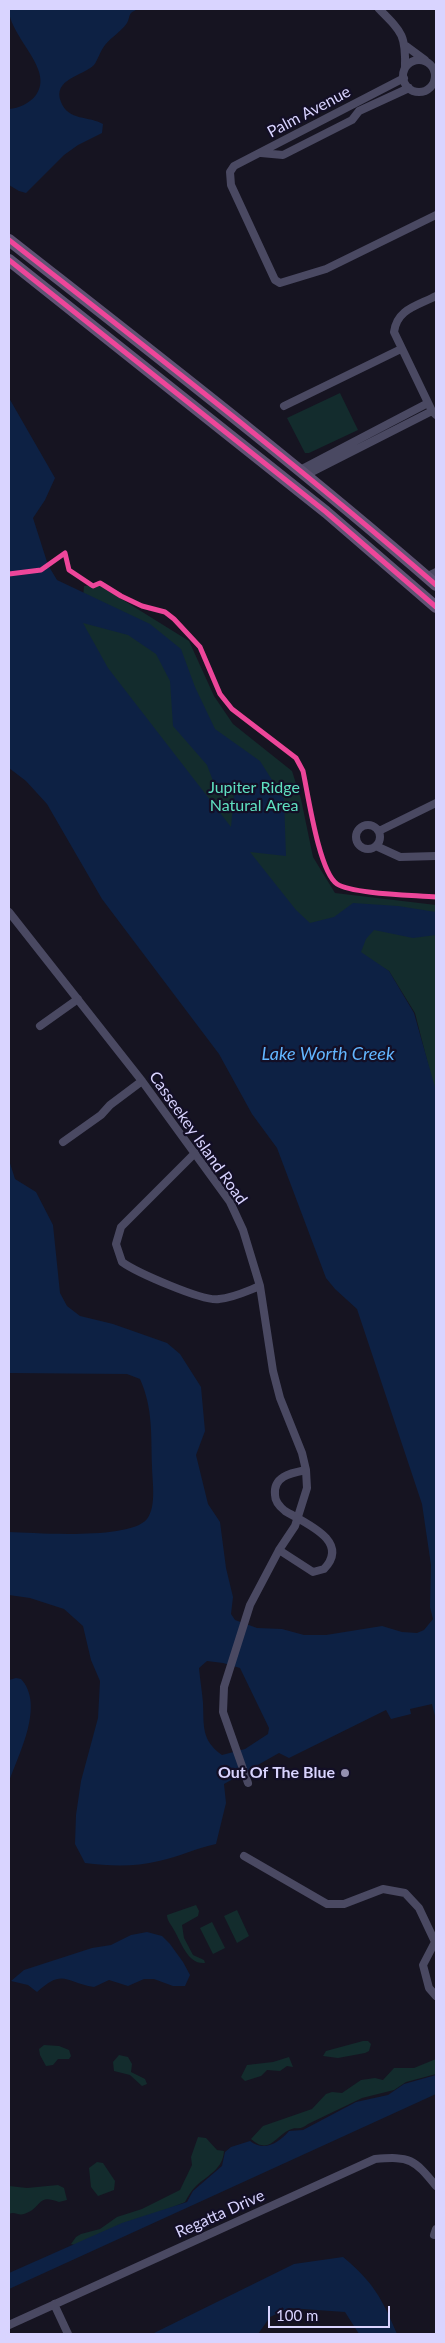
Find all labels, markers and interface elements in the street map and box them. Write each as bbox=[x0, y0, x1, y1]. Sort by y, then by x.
street label: Palm Avenue bbox=[264, 82, 354, 142]
park label: Jupiter Ridge Natural Area bbox=[208, 778, 300, 816]
water label: Lake Worth Creek bbox=[262, 1043, 394, 1065]
street label: Casseekey Island Road bbox=[145, 1068, 251, 1208]
place label: Out Of The Blue bbox=[218, 1763, 335, 1783]
marker: Out Of The Blue bbox=[339, 1767, 351, 1779]
street label: Regatta Drive bbox=[173, 2186, 267, 2242]
scale bar bbox=[270, 2296, 392, 2328]
text: 100 m bbox=[276, 2306, 318, 2324]

